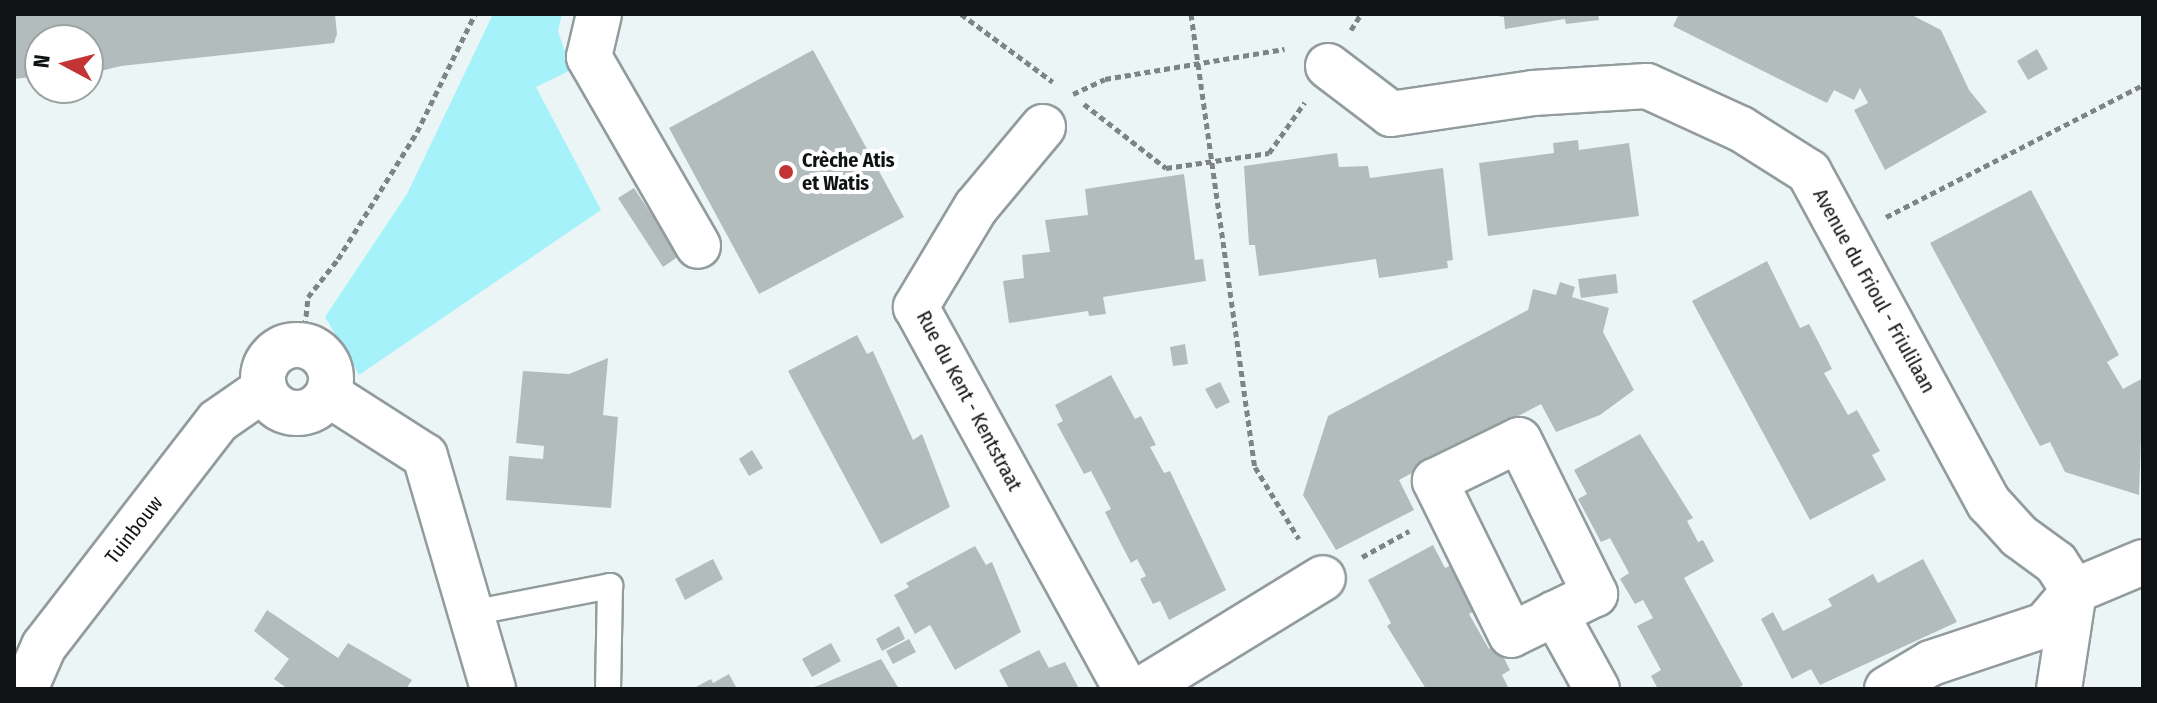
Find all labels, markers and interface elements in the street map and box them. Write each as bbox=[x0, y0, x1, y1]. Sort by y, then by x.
north arrow bbox=[24, 24, 104, 104]
text: N bbox=[27, 53, 56, 69]
place label: Crèche Atis et Watis bbox=[802, 148, 894, 195]
marker: Crèche Atis et Watis bbox=[777, 163, 795, 181]
street label: Avenue du Frioul - Friulilaan bbox=[1808, 185, 1940, 397]
street label: Rue du Kent - Kentstraat bbox=[911, 307, 1027, 495]
street label: Tuinbouw bbox=[100, 491, 168, 569]

